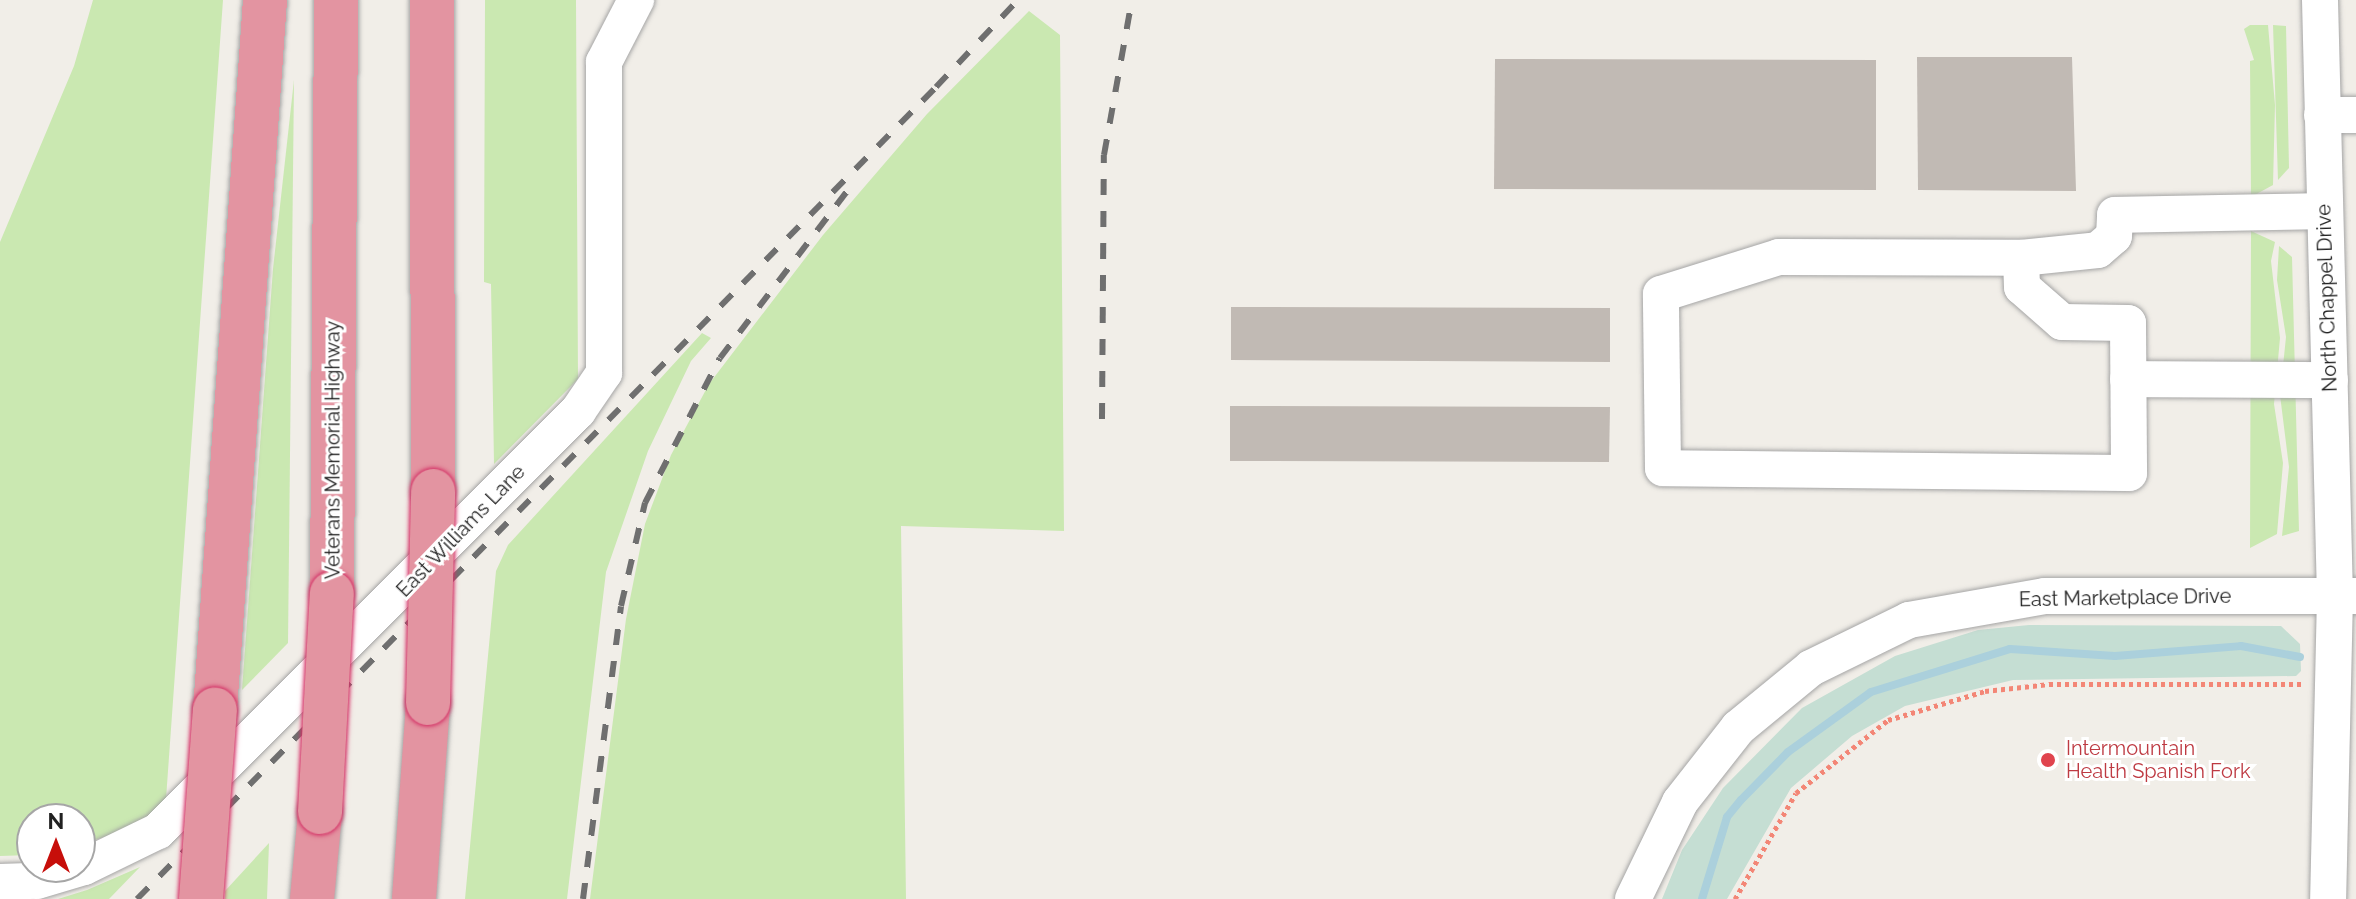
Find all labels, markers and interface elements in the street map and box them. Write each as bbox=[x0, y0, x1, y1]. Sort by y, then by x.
street label: North Chappel Drive bbox=[2312, 203, 2342, 393]
street label: Veterans Memorial Highway bbox=[321, 321, 345, 579]
street label: East Williams Lane bbox=[392, 460, 530, 602]
street label: East Marketplace Drive bbox=[2019, 584, 2231, 612]
place label: Intermountain Health Spanish Fork bbox=[2066, 736, 2251, 783]
marker: Intermountain Health Spanish Fork bbox=[2037, 749, 2059, 771]
north arrow bbox=[16, 803, 96, 883]
text: N bbox=[48, 808, 64, 834]

